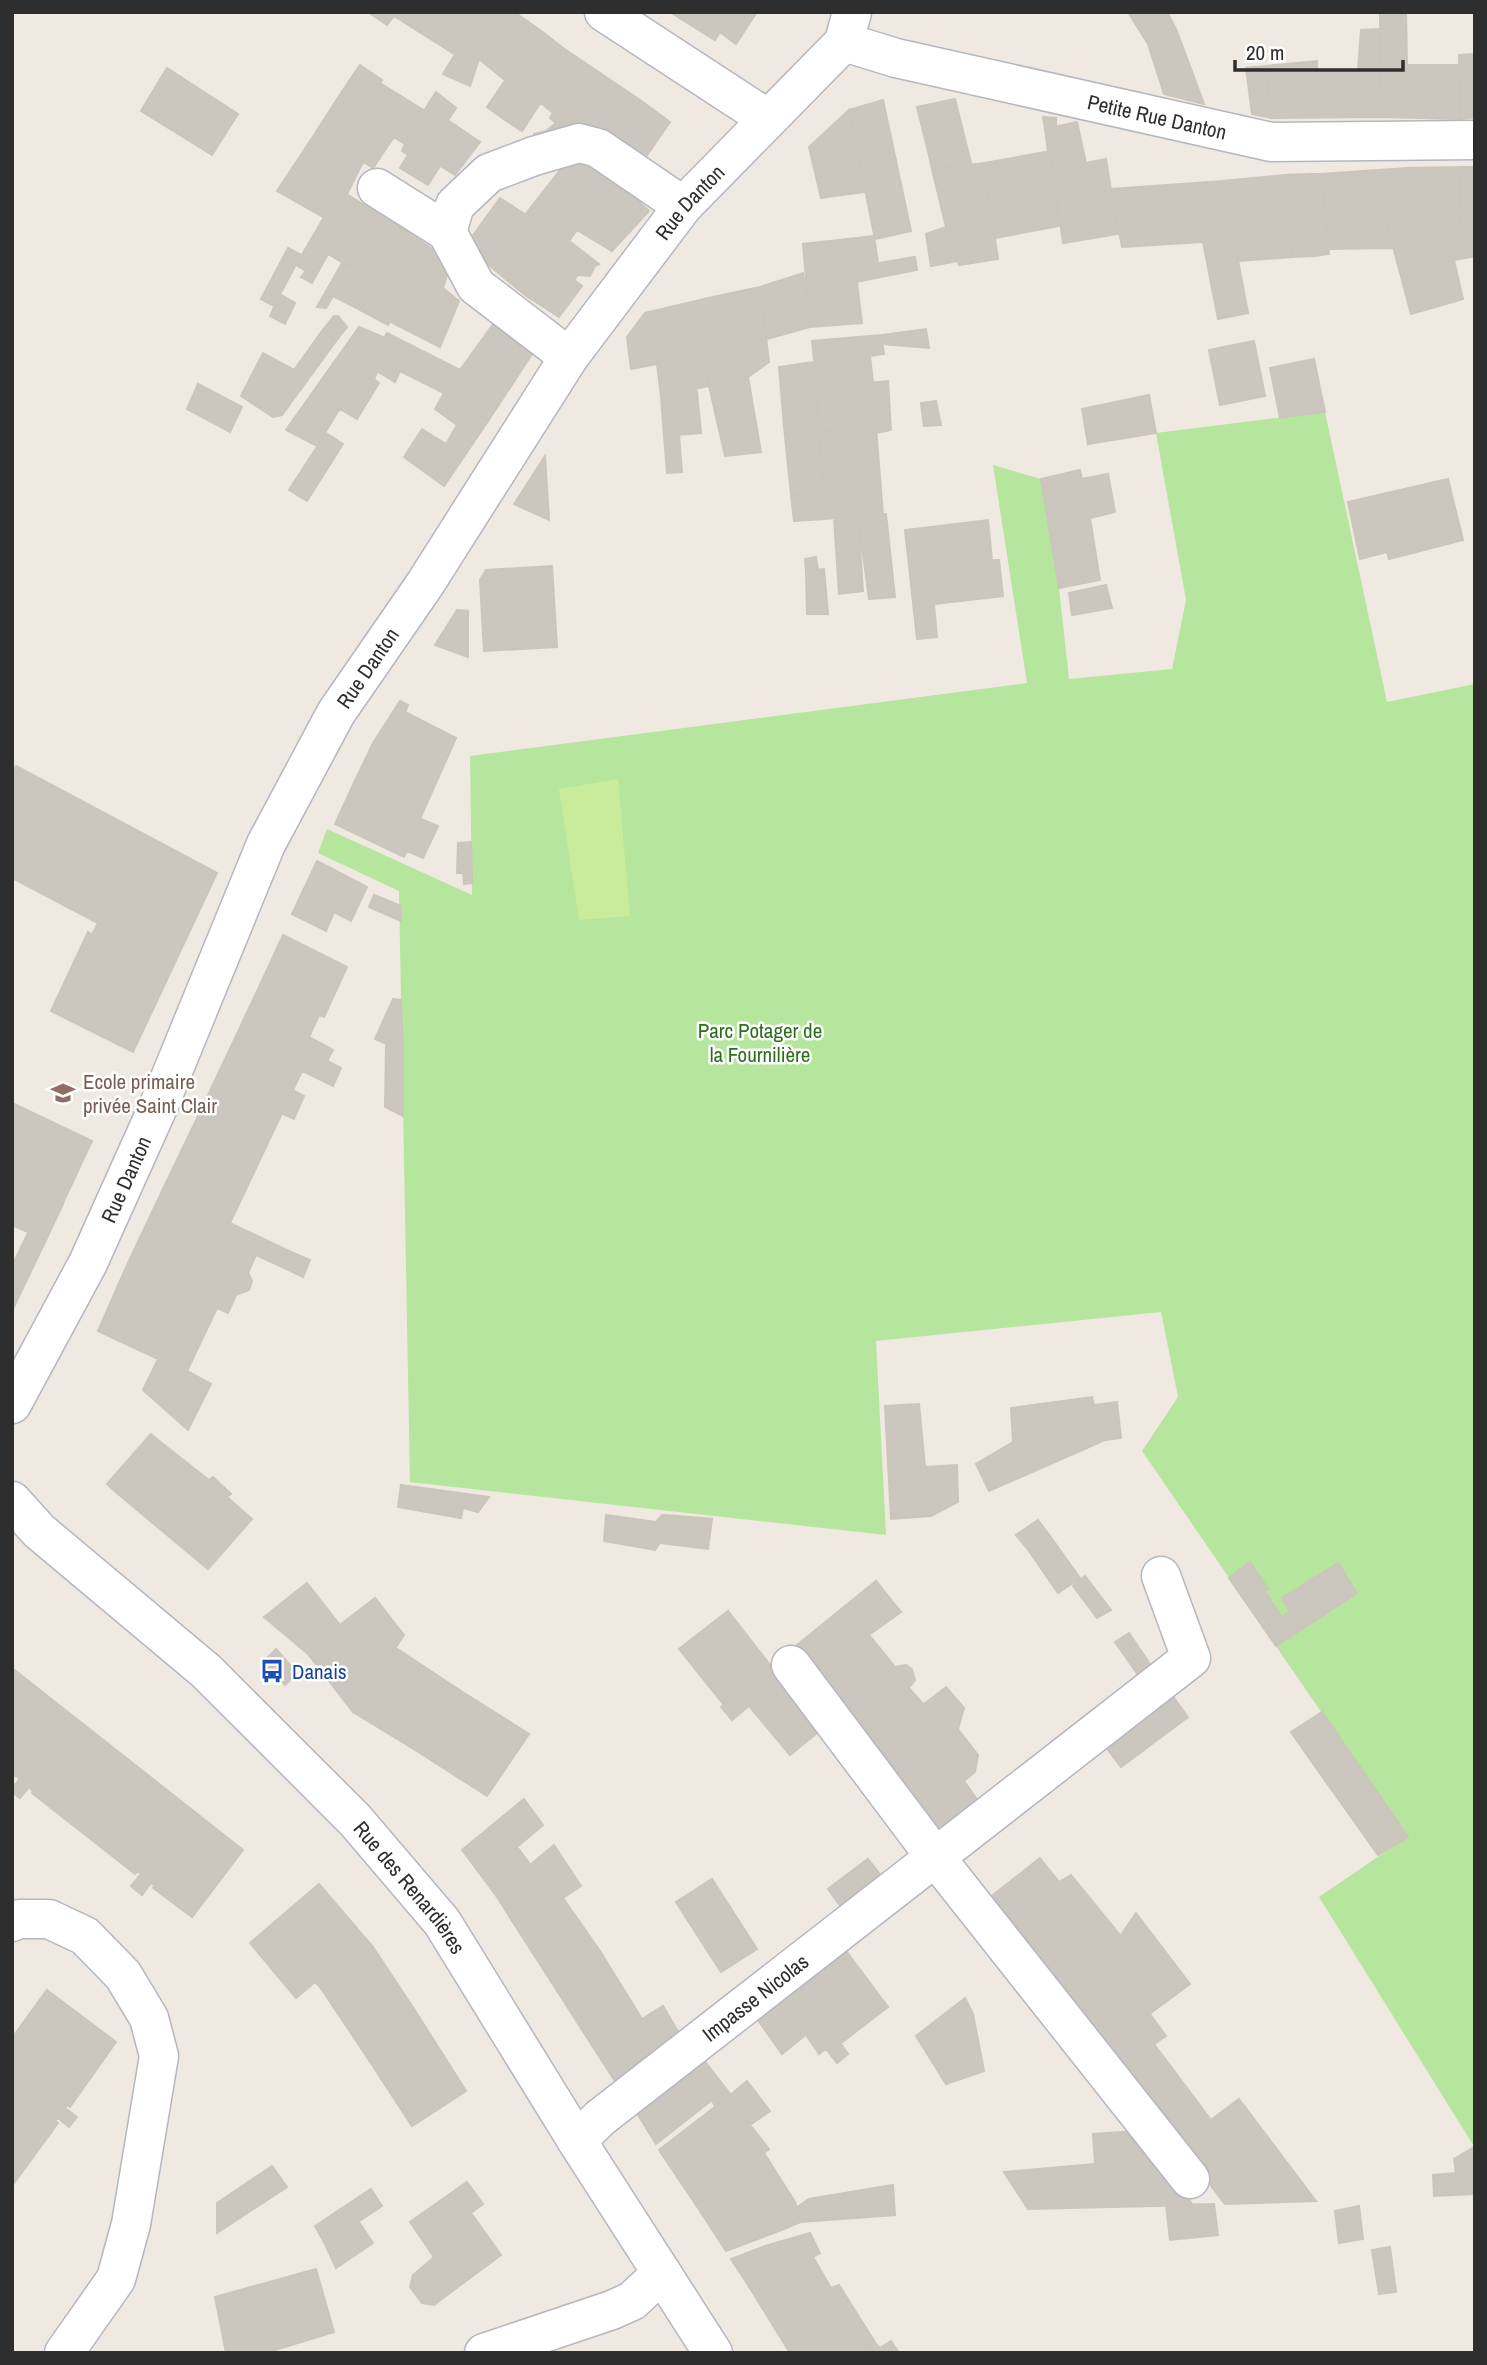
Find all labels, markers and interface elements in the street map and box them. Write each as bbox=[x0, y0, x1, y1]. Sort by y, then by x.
scale bar bbox=[1235, 28, 1403, 72]
text: 20 m bbox=[1246, 38, 1284, 67]
street label: Petite Rue Danton bbox=[1085, 87, 1229, 146]
street label: Rue Danton bbox=[648, 158, 731, 246]
street label: Rue Danton bbox=[329, 622, 405, 714]
park label: Parc Potager de la Fournilière bbox=[698, 1016, 822, 1069]
place label: Ecole primaire privée Saint Clair bbox=[83, 1067, 217, 1120]
school or university icon: Ecole primaire privée Saint Clair bbox=[49, 1079, 77, 1107]
street label: Rue Danton bbox=[94, 1131, 158, 1227]
bus stop icon: Danais bbox=[258, 1657, 286, 1685]
place label: Danais bbox=[292, 1657, 347, 1686]
street label: Rue des Renardières bbox=[347, 1814, 473, 1959]
street label: Impasse Nicolas bbox=[696, 1947, 814, 2048]

